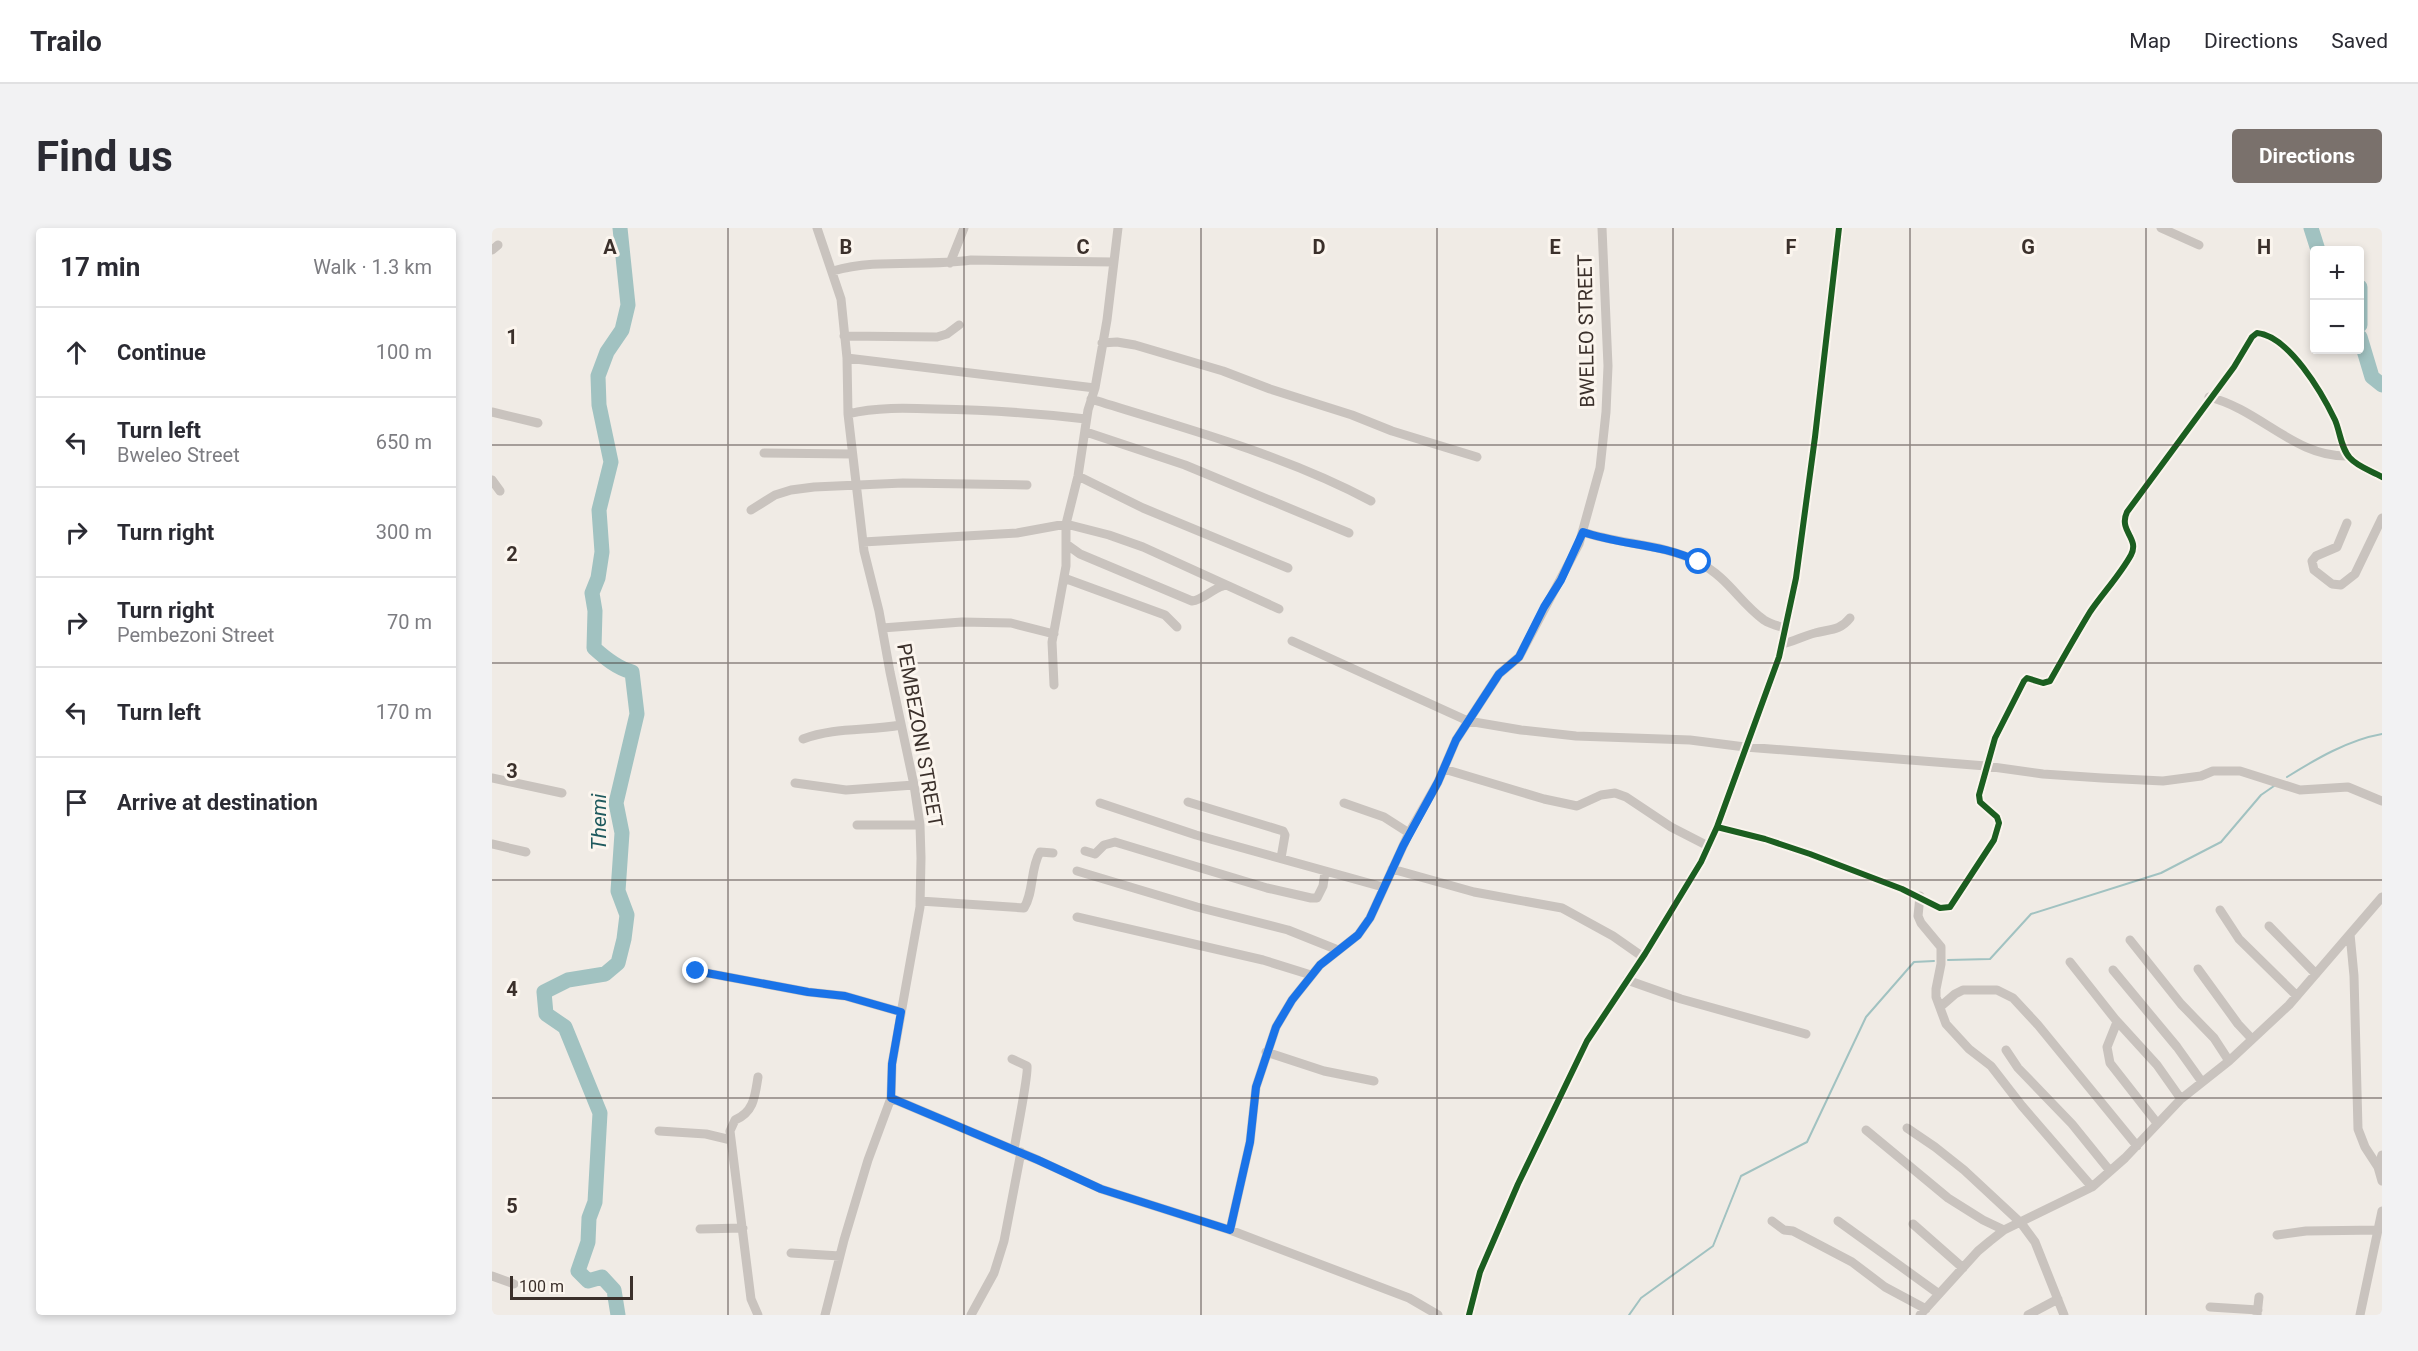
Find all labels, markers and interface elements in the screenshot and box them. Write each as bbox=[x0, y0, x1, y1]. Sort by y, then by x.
text: Trailo bbox=[30, 25, 102, 58]
text: Map bbox=[2129, 29, 2171, 53]
text: Directions bbox=[2204, 29, 2298, 53]
text: Saved bbox=[2331, 29, 2388, 53]
button: Directions bbox=[2232, 129, 2382, 183]
text: Find us bbox=[36, 132, 173, 181]
text: A bbox=[603, 235, 617, 259]
text: B bbox=[840, 235, 852, 259]
text: C bbox=[1076, 235, 1090, 259]
text: D bbox=[1313, 235, 1326, 259]
text: E bbox=[1549, 235, 1561, 259]
text: F bbox=[1786, 235, 1797, 259]
text: G bbox=[2021, 235, 2035, 259]
text: H bbox=[2257, 235, 2271, 259]
map controls bbox=[2310, 246, 2364, 354]
button: + bbox=[2310, 246, 2364, 300]
text: 17 min bbox=[60, 252, 140, 282]
street label: BWELEO STREET bbox=[1573, 254, 1599, 408]
text: Walk · 1.3 km bbox=[313, 255, 432, 279]
button: − bbox=[2310, 300, 2364, 354]
text: 1 bbox=[506, 325, 518, 349]
icon: ahead bbox=[60, 336, 93, 369]
text: Continue bbox=[117, 340, 206, 365]
text: 100 m bbox=[376, 340, 432, 364]
text: Turn left bbox=[117, 418, 201, 443]
icon: left bbox=[60, 426, 93, 459]
text: 650 m bbox=[376, 430, 432, 454]
text: Bweleo Street bbox=[117, 443, 240, 467]
icon: right bbox=[60, 516, 93, 549]
text: Turn right bbox=[117, 520, 214, 545]
text: 300 m bbox=[376, 520, 432, 544]
text: 2 bbox=[506, 542, 518, 566]
route start bbox=[1685, 548, 1711, 574]
text: Turn right bbox=[117, 598, 214, 623]
icon: right bbox=[60, 606, 93, 639]
text: 70 m bbox=[387, 610, 432, 634]
text: Pembezoni Street bbox=[117, 623, 274, 647]
street label: PEMBEZONI STREET bbox=[892, 641, 948, 829]
icon: left bbox=[60, 696, 93, 729]
text: Turn left bbox=[117, 700, 201, 725]
text: 170 m bbox=[376, 700, 432, 724]
text: 3 bbox=[506, 759, 518, 783]
icon: arrive bbox=[60, 786, 93, 819]
text: Arrive at destination bbox=[117, 790, 318, 815]
water label: Themi bbox=[587, 793, 611, 850]
route end bbox=[682, 957, 708, 983]
text: 4 bbox=[506, 977, 518, 1001]
text: 5 bbox=[506, 1194, 518, 1218]
scale bar bbox=[510, 1273, 633, 1300]
text: 100 m bbox=[519, 1277, 564, 1296]

